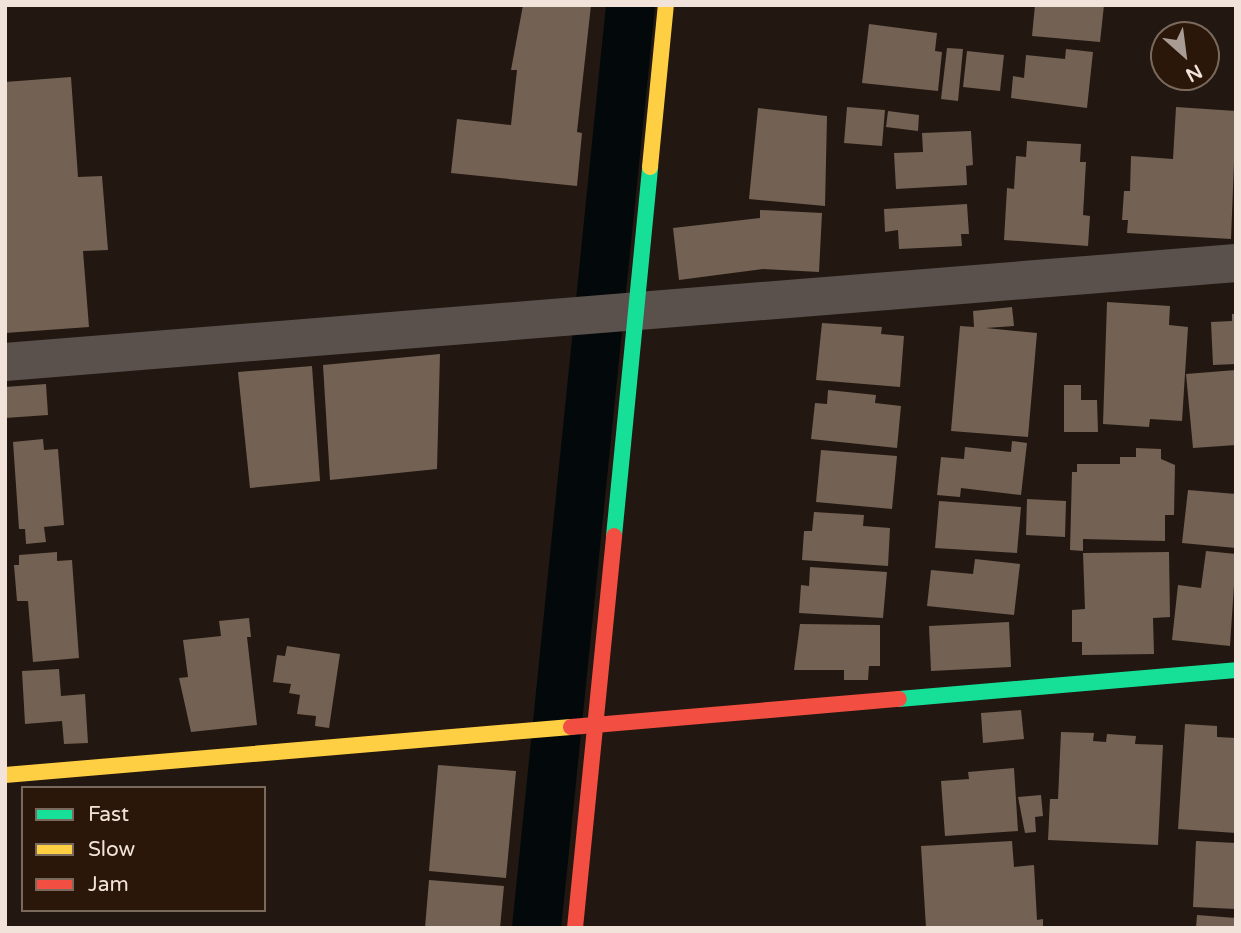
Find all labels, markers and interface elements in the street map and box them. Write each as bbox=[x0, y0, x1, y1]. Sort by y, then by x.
north arrow bbox=[1150, 21, 1220, 91]
text: N bbox=[1182, 59, 1206, 86]
legend bbox=[21, 786, 266, 912]
text: Fast bbox=[88, 802, 129, 827]
text: Slow bbox=[88, 837, 135, 862]
text: Jam bbox=[88, 872, 129, 897]

